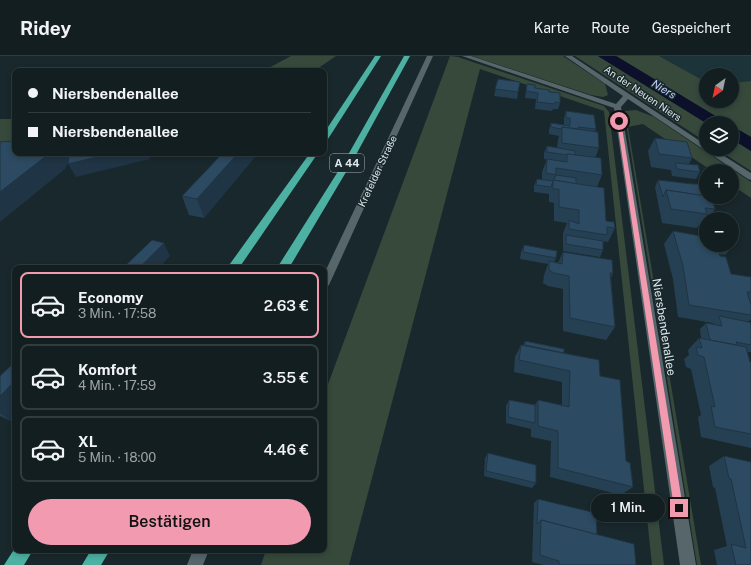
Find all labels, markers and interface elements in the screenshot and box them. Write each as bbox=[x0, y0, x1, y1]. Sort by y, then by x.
text: Ridey bbox=[20, 17, 71, 39]
text: Karte bbox=[534, 20, 569, 36]
text: Route bbox=[591, 20, 630, 36]
text: Gespeichert bbox=[652, 20, 731, 36]
street label: An der Neuen Niers bbox=[602, 63, 684, 123]
north arrow bbox=[699, 68, 739, 108]
map controls bbox=[699, 68, 739, 252]
water label: Niers bbox=[650, 77, 679, 101]
text: Niersbendenallee bbox=[52, 85, 179, 102]
route start bbox=[610, 112, 628, 130]
button: layers bbox=[699, 116, 739, 156]
text: Niersbendenallee bbox=[52, 123, 179, 140]
street label: Krefelder Straße bbox=[355, 133, 399, 209]
road number: A 44 bbox=[330, 154, 364, 172]
button: + bbox=[699, 164, 739, 204]
button: − bbox=[699, 212, 739, 252]
street label: Niersbendenallee bbox=[649, 277, 679, 377]
icon: car bbox=[30, 287, 66, 323]
text: Economy bbox=[78, 289, 143, 306]
text: 2.63 € bbox=[264, 297, 309, 314]
text: 3 Min. · 17:58 bbox=[78, 306, 157, 321]
icon: car bbox=[30, 359, 66, 395]
text: Komfort bbox=[78, 361, 137, 378]
text: 3.55 € bbox=[263, 369, 309, 386]
text: 4 Min. · 17:59 bbox=[78, 378, 156, 393]
icon: car bbox=[30, 431, 66, 467]
text: XL bbox=[78, 433, 97, 450]
text: 4.46 € bbox=[263, 441, 309, 458]
text: 5 Min. · 18:00 bbox=[78, 450, 156, 465]
callout: 1 Min. bbox=[591, 494, 665, 522]
button: Bestätigen bbox=[28, 499, 311, 545]
route end bbox=[670, 499, 688, 517]
text: 1 Min. bbox=[611, 500, 645, 515]

